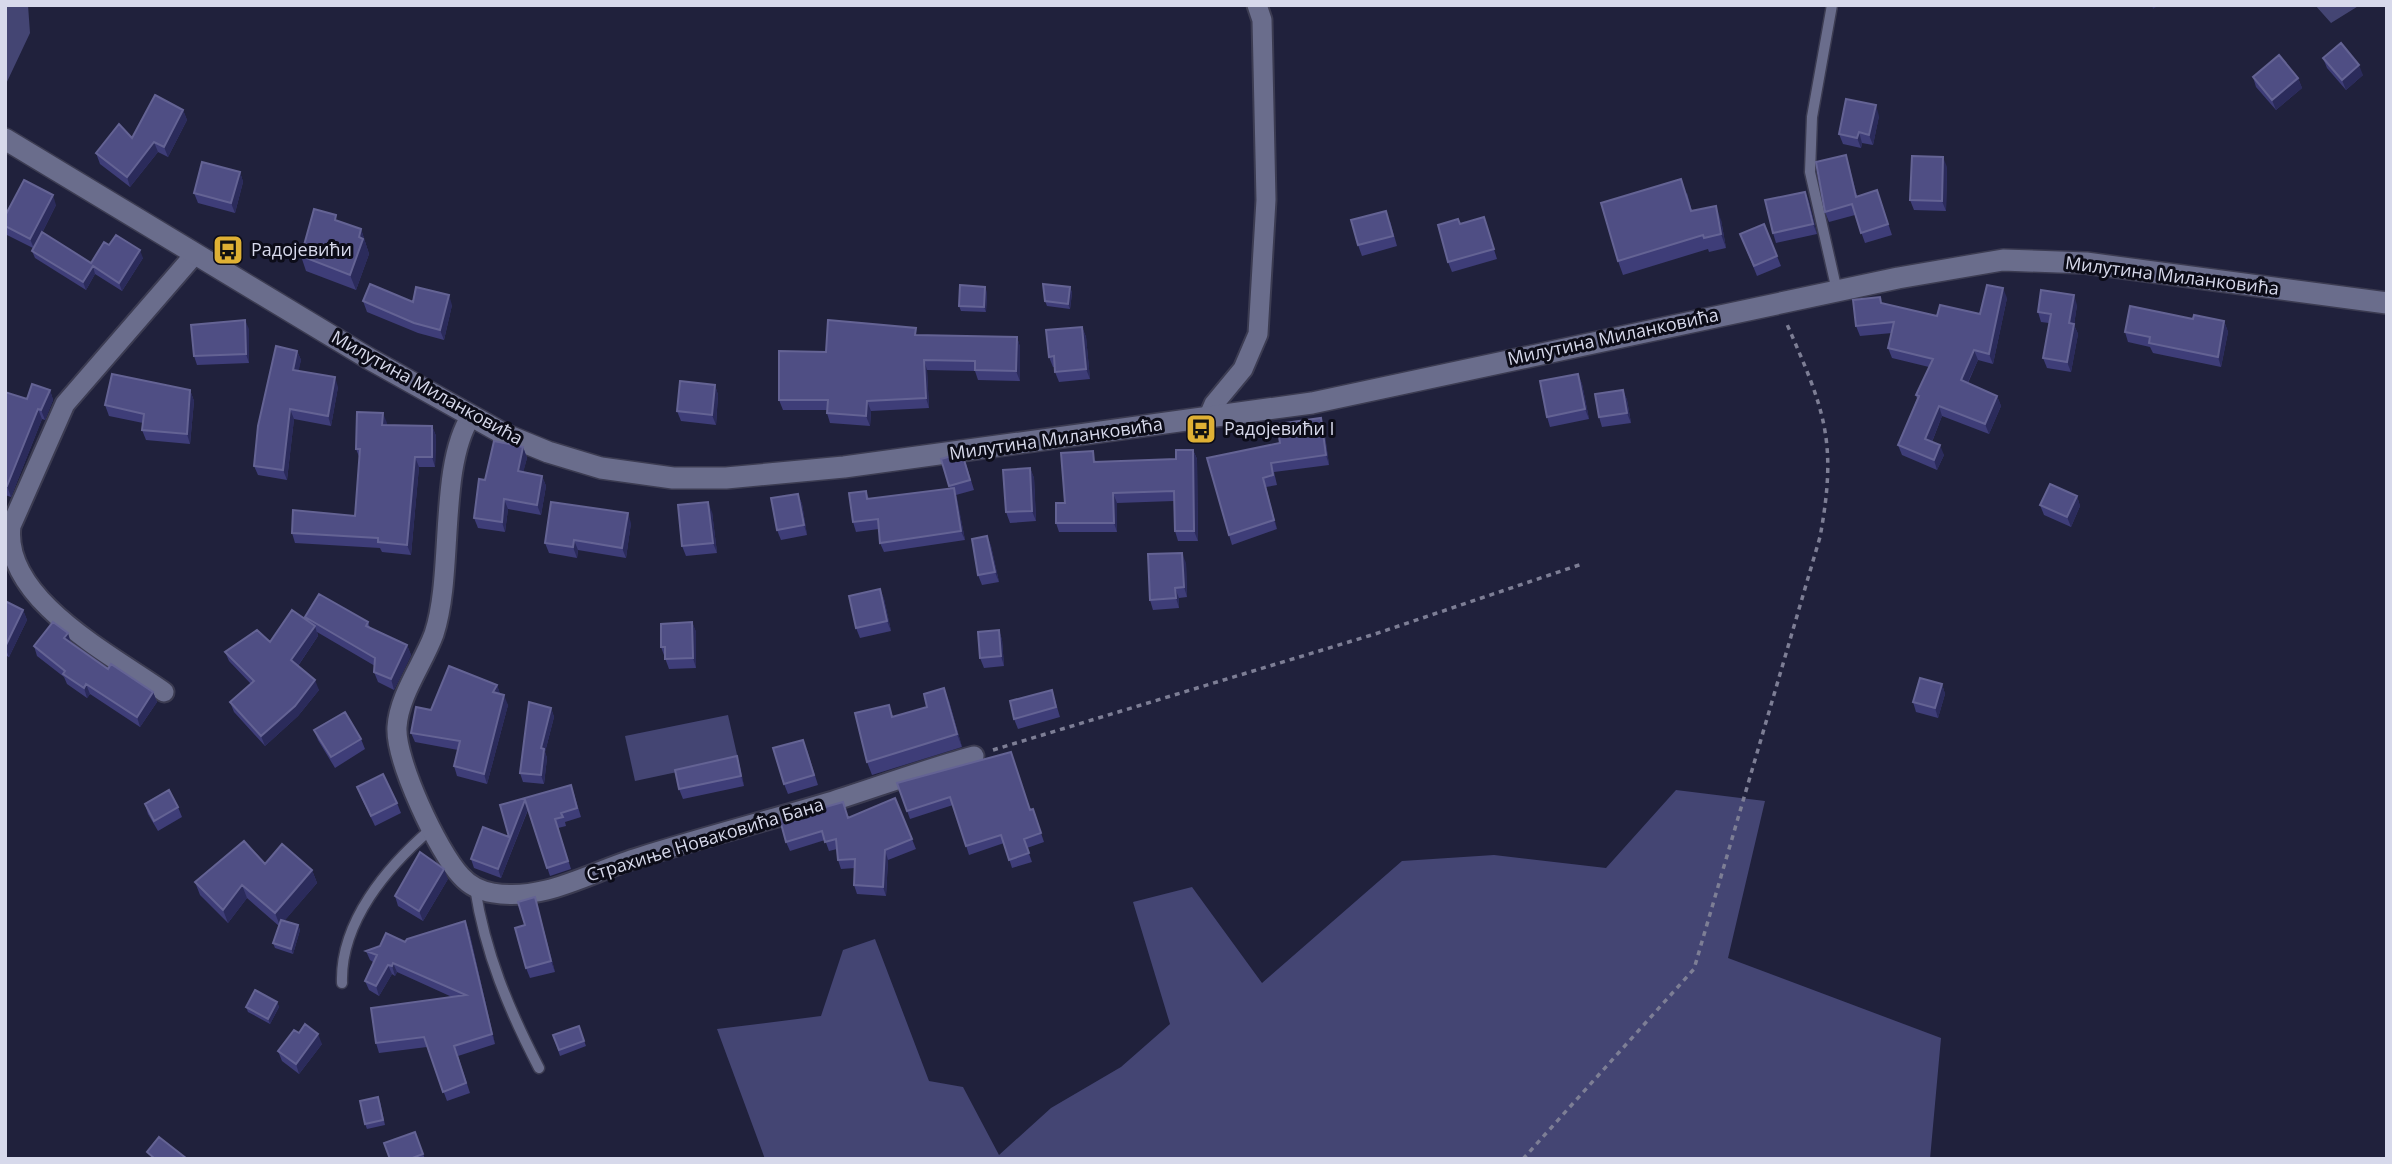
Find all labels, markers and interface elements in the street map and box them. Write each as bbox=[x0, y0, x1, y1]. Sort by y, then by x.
bus stop icon: Радојевићи bbox=[211, 233, 245, 267]
place label: Радојевићи bbox=[251, 237, 352, 261]
street label: Милутина Миланковића bbox=[2064, 250, 2280, 300]
street label: Милутина Миланковића bbox=[1505, 302, 1721, 370]
street label: Милутина Миланковића bbox=[328, 324, 527, 450]
street label: Милутина Миланковића bbox=[948, 411, 1164, 465]
bus stop icon: Радојевићи I bbox=[1184, 412, 1218, 446]
place label: Радојевићи I bbox=[1224, 416, 1335, 440]
street label: Страхиње Новаковића Бана bbox=[583, 791, 826, 887]

